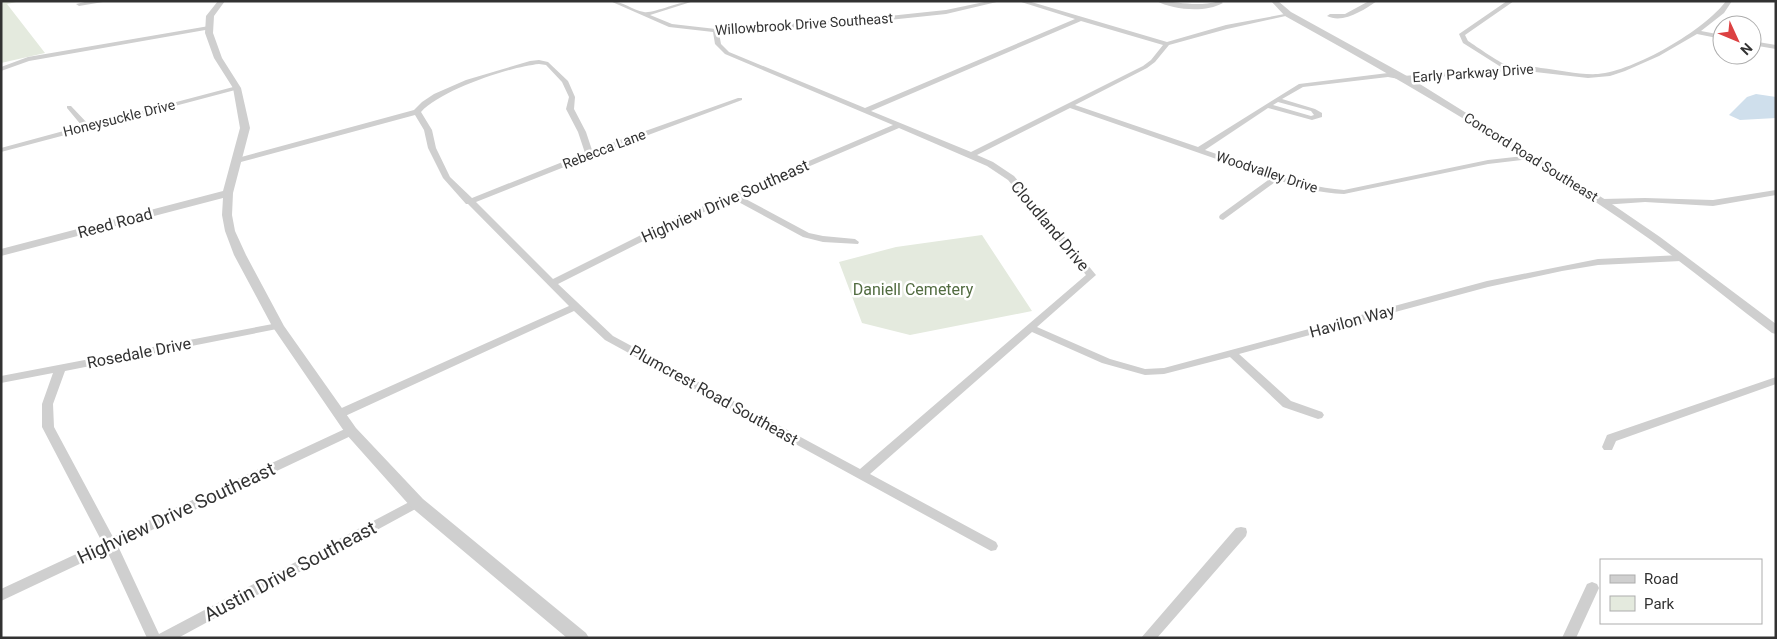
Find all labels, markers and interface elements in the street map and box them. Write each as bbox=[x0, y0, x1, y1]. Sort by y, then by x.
street label: Willowbrook Drive Southeast bbox=[715, 10, 894, 38]
north arrow bbox=[1712, 15, 1762, 65]
text: N bbox=[1737, 40, 1756, 58]
street label: Early Parkway Drive bbox=[1412, 61, 1534, 85]
street label: Honeysuckle Drive bbox=[61, 96, 177, 140]
street label: Concord Road Southeast bbox=[1461, 109, 1601, 205]
street label: Rebecca Lane bbox=[560, 126, 648, 172]
street label: Woodvalley Drive bbox=[1214, 148, 1320, 196]
street label: Highview Drive Southeast bbox=[638, 155, 812, 247]
street label: Cloudland Drive bbox=[1007, 177, 1093, 275]
street label: Reed Road bbox=[76, 204, 154, 242]
park label: Daniell Cemetery bbox=[853, 280, 974, 299]
street label: Havilon Way bbox=[1307, 300, 1397, 342]
street label: Rosedale Drive bbox=[85, 334, 193, 372]
street label: Plumcrest Road Southeast bbox=[627, 341, 801, 449]
street label: Highview Drive Southeast bbox=[74, 457, 278, 569]
street label: Austin Drive Southeast bbox=[200, 516, 380, 626]
legend bbox=[1600, 559, 1762, 624]
text: Road bbox=[1644, 570, 1678, 588]
text: Park bbox=[1644, 595, 1675, 613]

